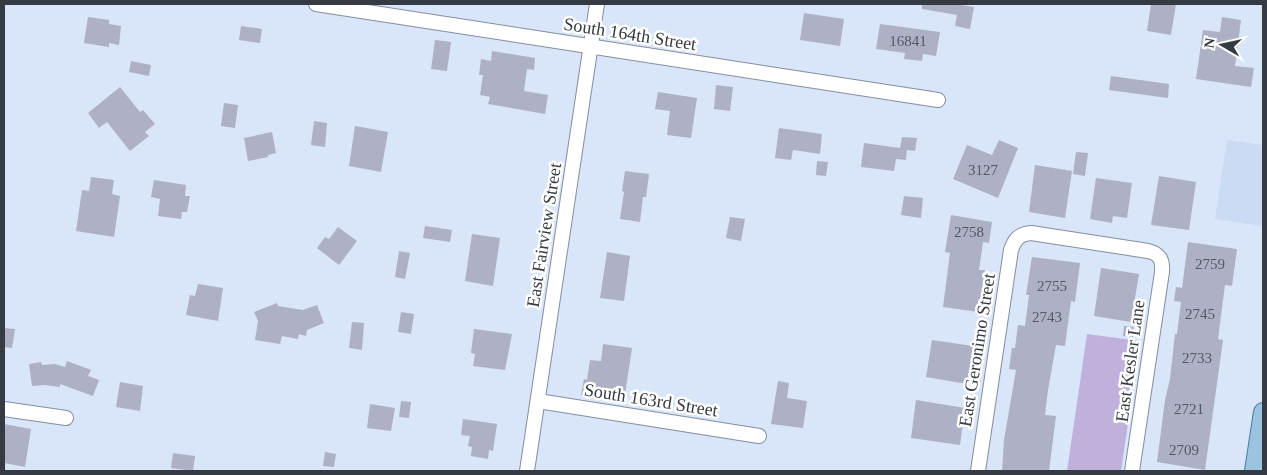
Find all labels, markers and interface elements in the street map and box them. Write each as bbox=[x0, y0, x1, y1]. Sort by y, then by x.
street label: South 164th Street bbox=[562, 14, 698, 54]
north arrow bbox=[1197, 20, 1247, 70]
house number: 16841 bbox=[889, 33, 927, 49]
text: N bbox=[1201, 37, 1218, 49]
street label: East Fairview Street bbox=[523, 161, 565, 309]
house number: 3127 bbox=[968, 162, 999, 178]
house number: 2758 bbox=[954, 224, 984, 240]
house number: 2759 bbox=[1195, 256, 1225, 272]
street label: East Geronimo Street bbox=[955, 272, 999, 428]
house number: 2755 bbox=[1037, 278, 1067, 294]
street label: East Kesler Lane bbox=[1112, 299, 1148, 423]
house number: 2745 bbox=[1185, 306, 1215, 322]
house number: 2743 bbox=[1032, 309, 1062, 325]
house number: 2733 bbox=[1182, 350, 1212, 366]
street label: South 163rd Street bbox=[583, 380, 719, 420]
house number: 2721 bbox=[1174, 401, 1204, 417]
house number: 2709 bbox=[1169, 442, 1199, 458]

